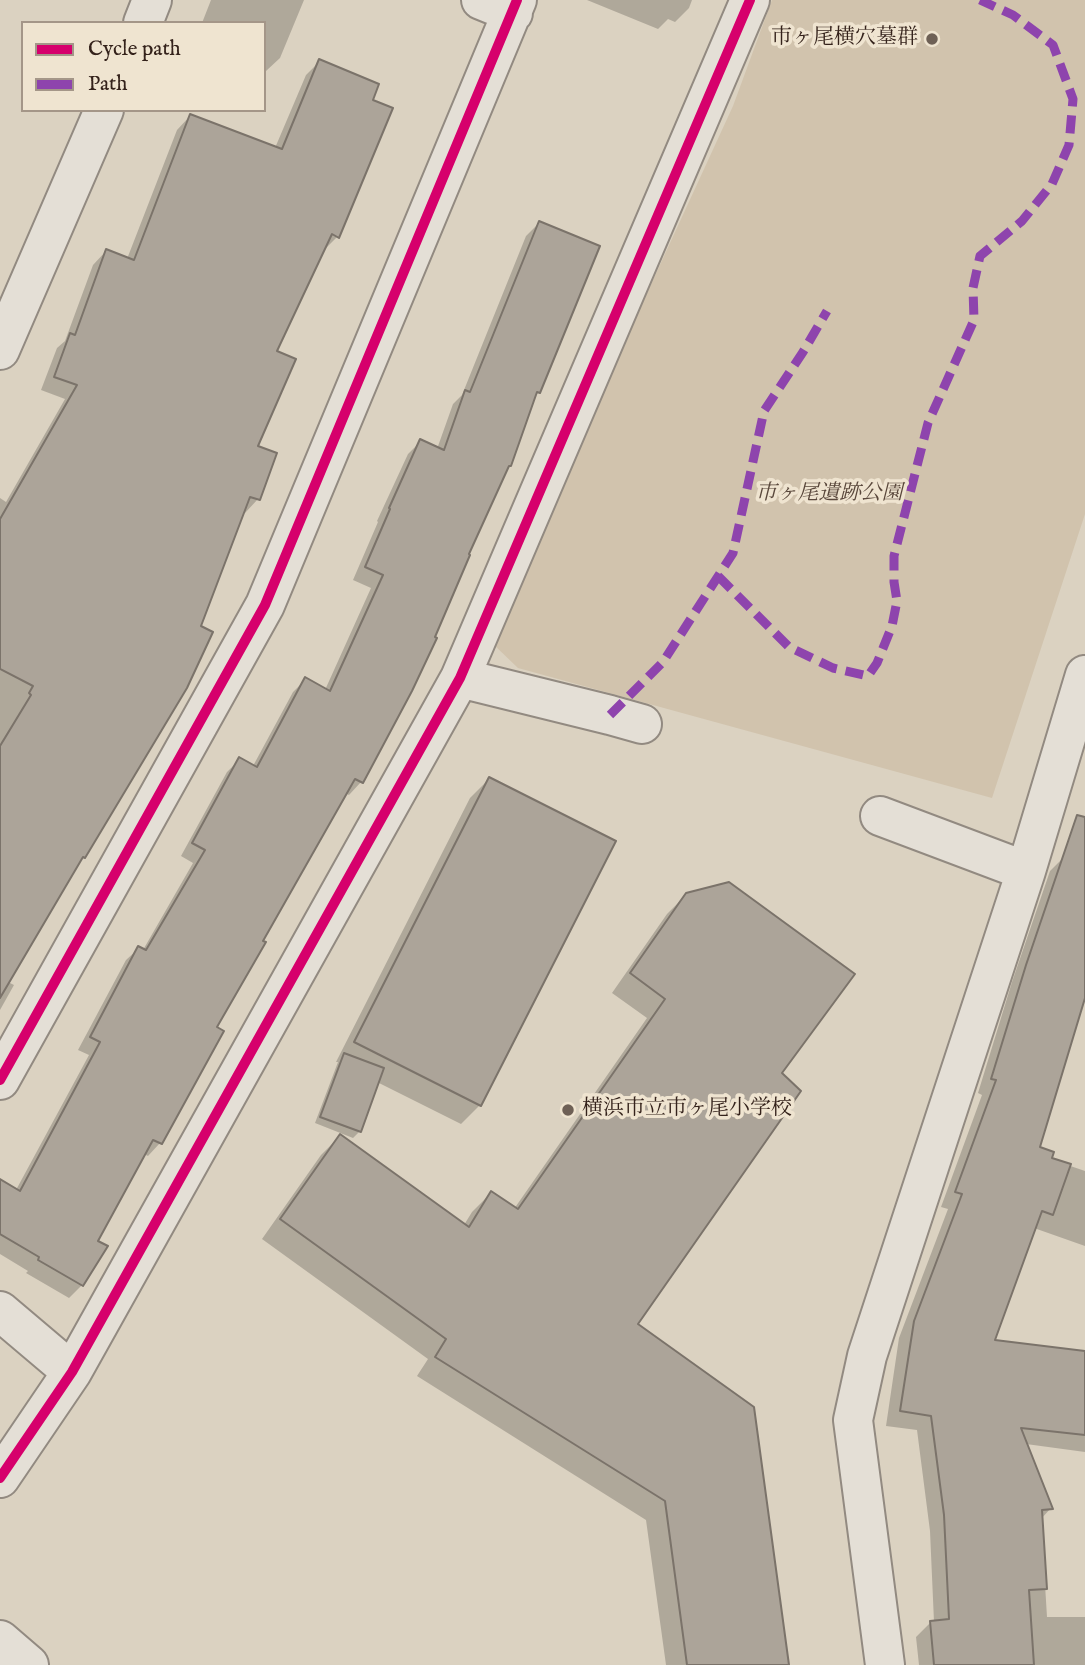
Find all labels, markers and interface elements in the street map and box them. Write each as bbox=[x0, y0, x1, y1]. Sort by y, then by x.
legend bbox=[21, 21, 266, 112]
place label: 市ヶ尾横穴墓群 bbox=[771, 26, 918, 52]
marker: 市ヶ尾横穴墓群 bbox=[924, 31, 940, 47]
text: Cycle path bbox=[88, 36, 181, 63]
text: Path bbox=[88, 71, 127, 98]
park label: 市ヶ尾遺跡公園 bbox=[756, 482, 902, 508]
place label: 横浜市立市ヶ尾小学校 bbox=[582, 1097, 792, 1123]
marker: 横浜市立市ヶ尾小学校 bbox=[560, 1102, 576, 1118]

